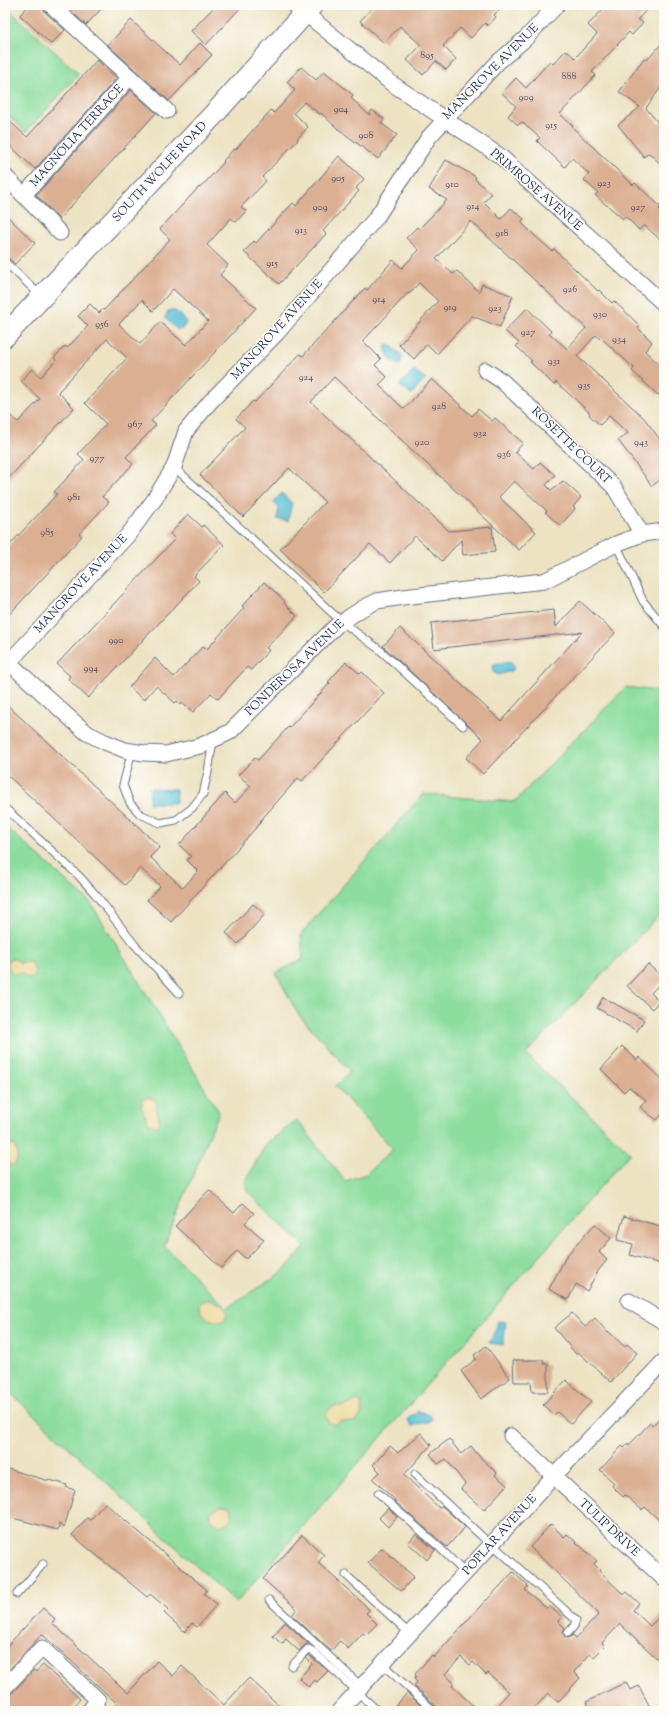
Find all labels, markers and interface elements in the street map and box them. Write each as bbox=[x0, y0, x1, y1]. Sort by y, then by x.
street label: MANGROVE AVENUE bbox=[439, 19, 544, 124]
house number: 895 bbox=[420, 48, 434, 63]
house number: 888 bbox=[562, 69, 577, 84]
street label: MAGNOLIA TERRACE bbox=[26, 80, 128, 191]
house number: 909 bbox=[518, 90, 534, 105]
house number: 904 bbox=[334, 102, 348, 117]
street label: SOUTH WOLFE ROAD bbox=[108, 118, 212, 226]
house number: 915 bbox=[545, 118, 557, 133]
house number: 908 bbox=[358, 128, 374, 143]
street label: PRIMROSE AVENUE bbox=[486, 145, 587, 236]
house number: 905 bbox=[331, 171, 345, 186]
house number: 923 bbox=[597, 176, 611, 191]
house number: 910 bbox=[445, 177, 459, 192]
house number: 914 bbox=[466, 199, 480, 214]
house number: 909 bbox=[312, 200, 328, 215]
house number: 927 bbox=[631, 200, 645, 215]
house number: 913 bbox=[295, 223, 307, 238]
house number: 918 bbox=[495, 226, 509, 241]
house number: 915 bbox=[266, 256, 278, 271]
street label: MANGROVE AVENUE bbox=[227, 275, 327, 384]
house number: 926 bbox=[563, 282, 577, 297]
house number: 914 bbox=[372, 292, 386, 307]
house number: 919 bbox=[443, 300, 457, 315]
house number: 923 bbox=[488, 301, 502, 316]
house number: 930 bbox=[593, 307, 607, 322]
house number: 956 bbox=[95, 317, 109, 332]
house number: 927 bbox=[521, 325, 535, 340]
house number: 934 bbox=[612, 332, 626, 347]
house number: 931 bbox=[548, 354, 561, 369]
house number: 924 bbox=[299, 370, 313, 385]
house number: 935 bbox=[578, 378, 591, 393]
house number: 928 bbox=[432, 399, 446, 414]
street label: ROSETTE COURT bbox=[527, 403, 616, 489]
house number: 967 bbox=[128, 417, 142, 432]
house number: 932 bbox=[473, 426, 487, 441]
house number: 920 bbox=[415, 435, 429, 450]
house number: 943 bbox=[634, 435, 648, 450]
house number: 936 bbox=[497, 447, 511, 462]
house number: 977 bbox=[90, 451, 104, 466]
house number: 981 bbox=[67, 490, 81, 505]
house number: 985 bbox=[40, 525, 54, 540]
street label: MANGROVE AVENUE bbox=[30, 530, 132, 637]
street label: PONDEROSA AVENUE bbox=[241, 615, 349, 720]
house number: 990 bbox=[108, 633, 124, 648]
house number: 994 bbox=[84, 661, 98, 676]
street label: POPLAR AVENUE bbox=[459, 1490, 542, 1579]
street label: TULIP DRIVE bbox=[574, 1495, 644, 1562]

